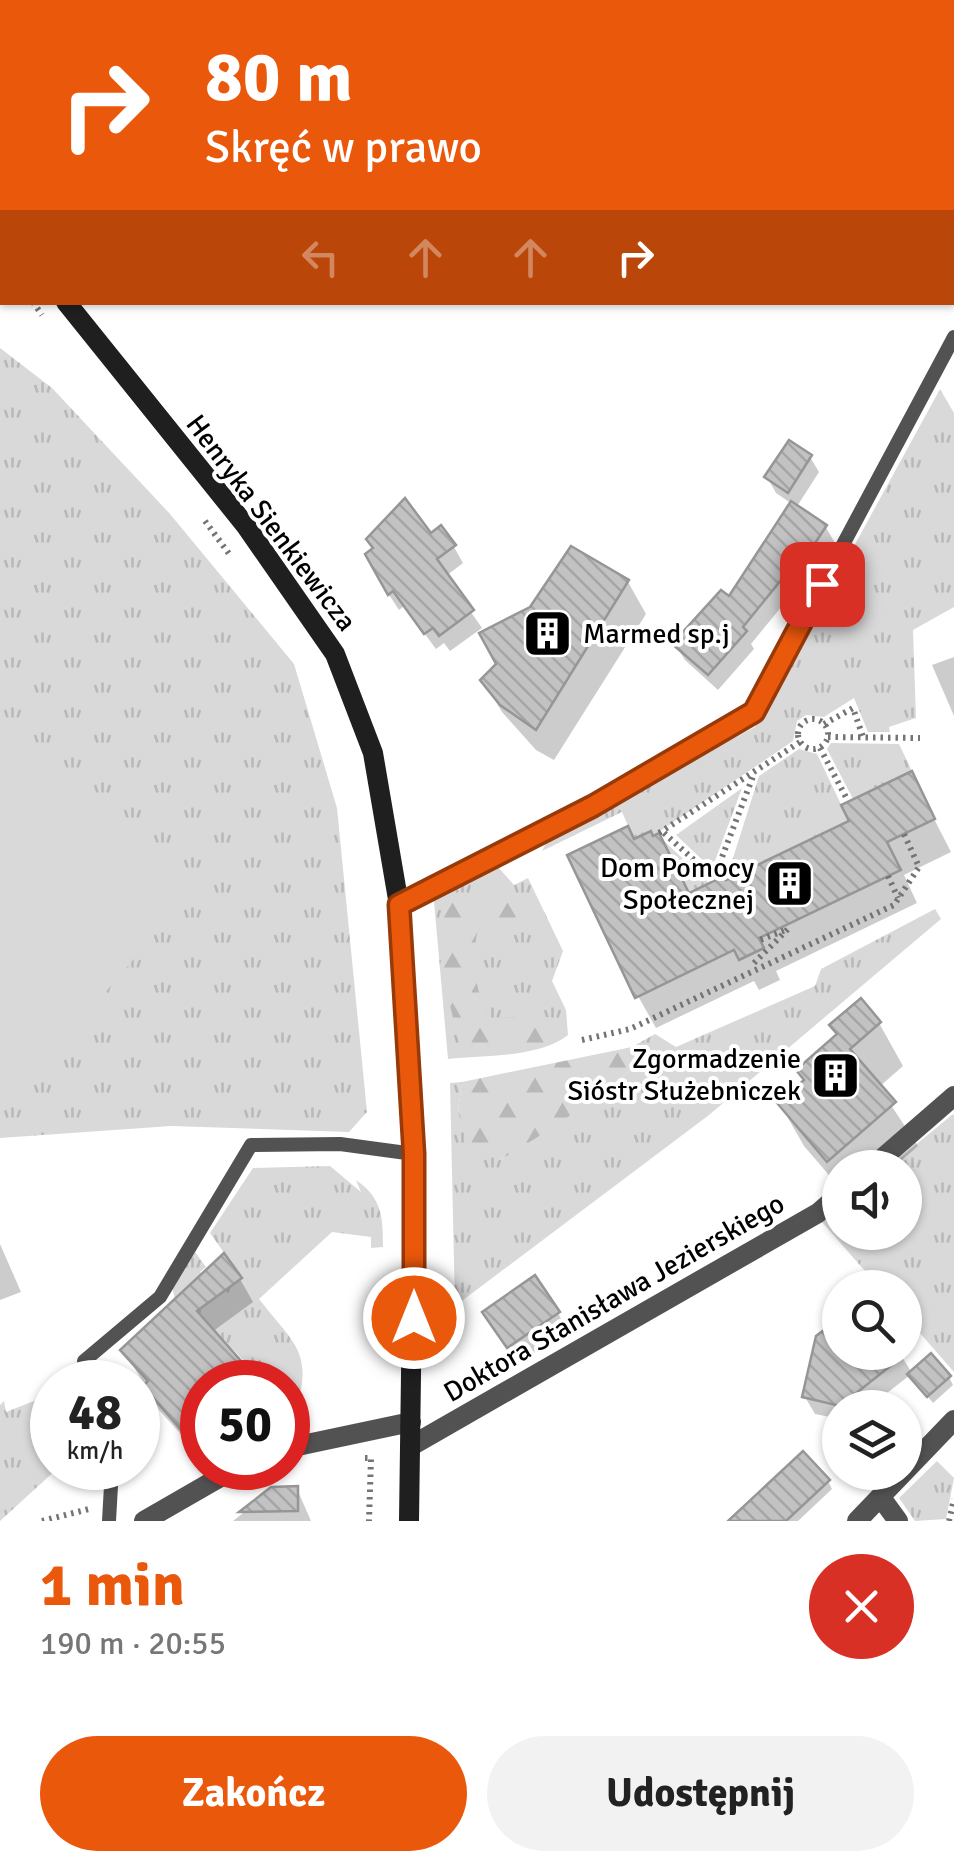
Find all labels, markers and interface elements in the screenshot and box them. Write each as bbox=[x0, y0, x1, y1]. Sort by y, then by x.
text: 80 m bbox=[205, 34, 353, 120]
icon: right bbox=[40, 40, 170, 170]
text: Skręć w prawo bbox=[205, 120, 482, 175]
icon: left bbox=[293, 230, 348, 285]
icon: ahead bbox=[398, 230, 453, 285]
icon: ahead bbox=[503, 230, 558, 285]
icon: right bbox=[608, 230, 663, 285]
street label: Henryka Sienkiewicza bbox=[178, 408, 364, 638]
pin bbox=[780, 542, 865, 627]
icon: arrive bbox=[795, 557, 850, 612]
building icon: Marmed sp.j bbox=[522, 608, 574, 660]
place label: Marmed sp.j bbox=[583, 617, 730, 651]
place label: Dom Pomocy Społecznej bbox=[600, 851, 754, 917]
building icon: Dom Pomocy Społecznej bbox=[763, 858, 815, 910]
place label: Zgormadzenie Sióstr Służebniczek bbox=[567, 1042, 801, 1108]
building icon: Zgormadzenie Sióstr Służebniczek bbox=[810, 1049, 862, 1101]
map controls bbox=[822, 1150, 922, 1490]
button: sound bbox=[822, 1150, 922, 1250]
street label: Doktora Stanisława Jezierskiego bbox=[438, 1186, 790, 1410]
position arrow bbox=[362, 1266, 466, 1370]
button: search bbox=[822, 1270, 922, 1370]
speed limit sign: 50 bbox=[180, 1360, 310, 1490]
text: 48 bbox=[68, 1382, 122, 1444]
button: layers bbox=[822, 1390, 922, 1490]
text: km/h bbox=[67, 1435, 123, 1466]
text: 1 min bbox=[40, 1549, 185, 1623]
button: close bbox=[809, 1554, 914, 1659]
text: 190 m · 20:55 bbox=[40, 1624, 226, 1663]
button: Zakończ bbox=[40, 1736, 467, 1851]
button: Udostępnij bbox=[487, 1736, 914, 1851]

